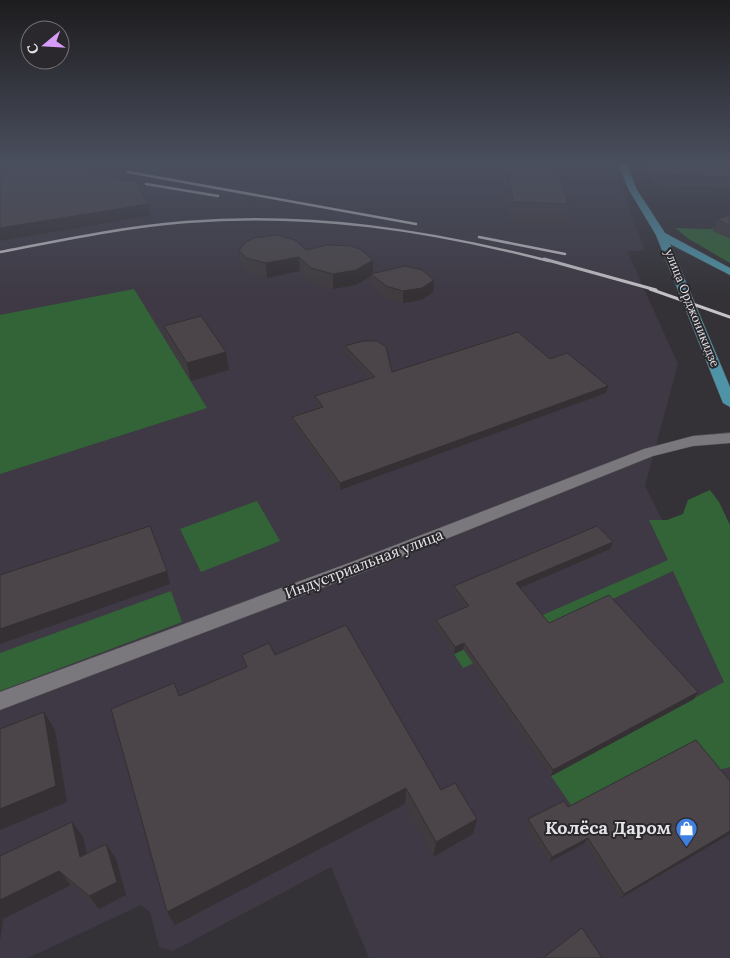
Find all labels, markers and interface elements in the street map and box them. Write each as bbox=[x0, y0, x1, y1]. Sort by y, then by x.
north arrow bbox=[20, 20, 70, 70]
text: С bbox=[22, 41, 43, 56]
street label: улица Орджоникидзе bbox=[662, 247, 723, 369]
street label: Индустриальная улица bbox=[282, 524, 446, 603]
place label: Колёса Даром bbox=[545, 816, 671, 839]
shop icon: Колёса Даром bbox=[675, 816, 699, 847]

